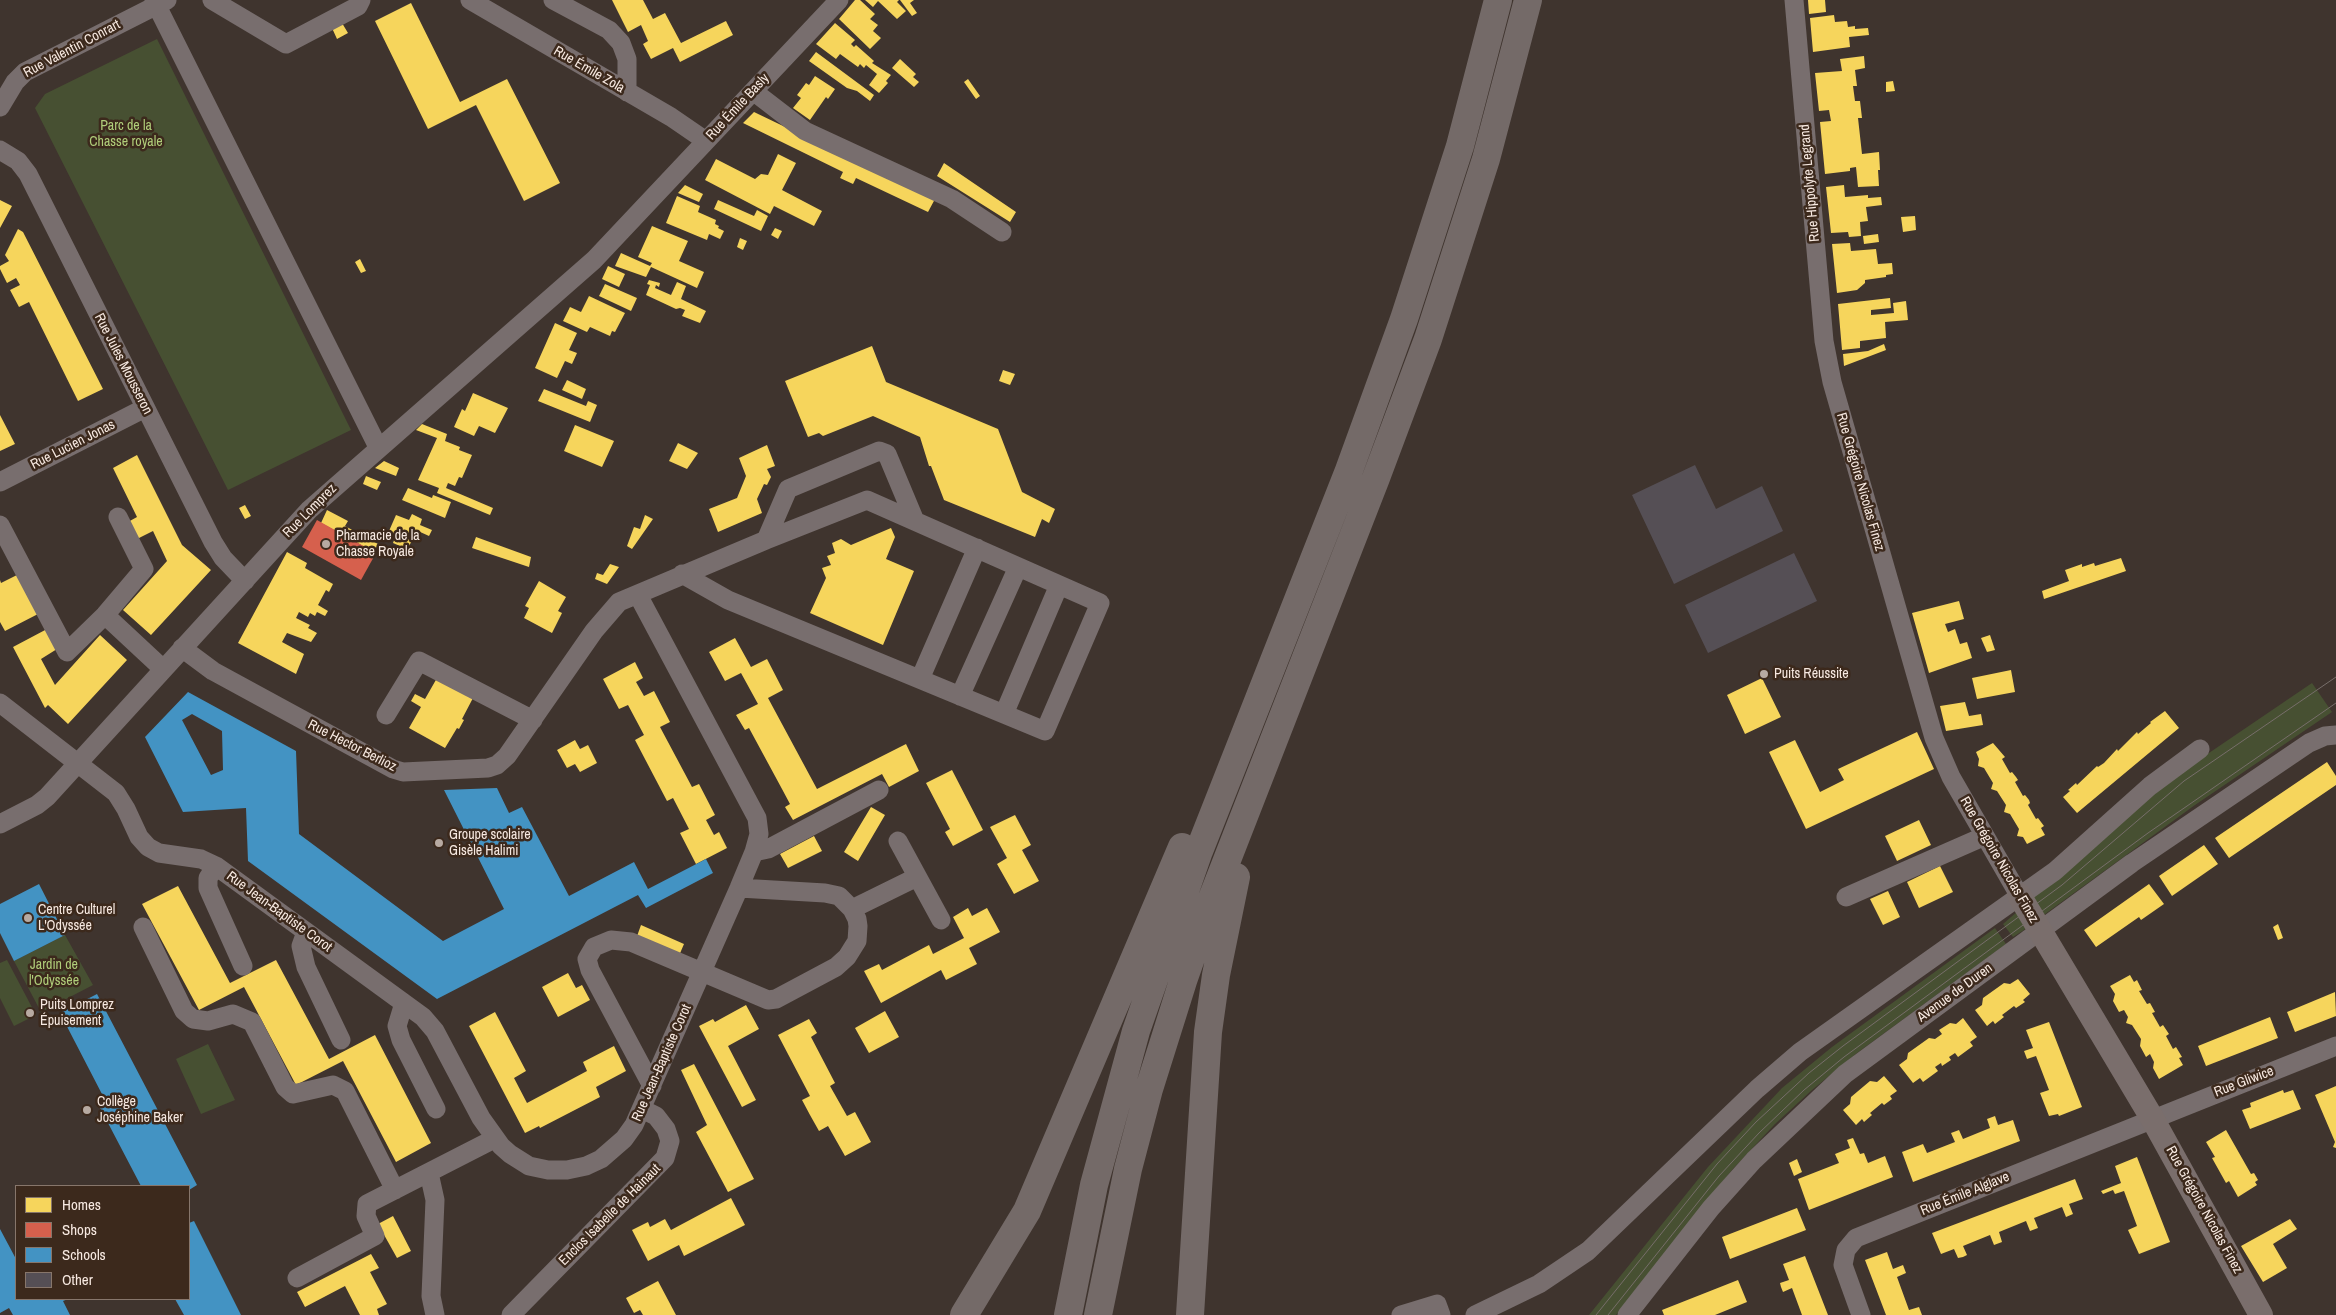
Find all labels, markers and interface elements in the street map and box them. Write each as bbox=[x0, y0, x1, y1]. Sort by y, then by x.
street label: Rue Valentin Conrart bbox=[21, 16, 123, 82]
street label: Rue Émile Zola bbox=[551, 43, 627, 97]
street label: Rue Émile Basly bbox=[703, 70, 773, 144]
park label: Parc de la Chasse royale bbox=[89, 118, 163, 150]
street label: Rue Hippolyte Legrand bbox=[1796, 123, 1824, 243]
street label: Rue Jules Mousseron bbox=[90, 311, 156, 417]
street label: Rue Grégoire Nicolas Finez bbox=[1832, 411, 1888, 553]
street label: Rue Lucien Jonas bbox=[28, 417, 118, 473]
street label: Rue Lomprez bbox=[280, 481, 340, 541]
place label: Pharmacie de la Chasse Royale bbox=[336, 528, 420, 560]
marker: Pharmacie de la Chasse Royale bbox=[320, 538, 332, 550]
place label: Puits Réussite bbox=[1774, 666, 1849, 682]
marker: Puits Réussite bbox=[1758, 668, 1770, 680]
street label: Rue Hector Berlioz bbox=[305, 717, 399, 775]
street label: Rue Grégoire Nicolas Finez bbox=[1956, 794, 2042, 926]
place label: Groupe scolaire Gisèle Halimi bbox=[449, 827, 531, 860]
marker: Groupe scolaire Gisèle Halimi bbox=[433, 837, 445, 849]
street label: Rue Jean-Baptiste Corot bbox=[223, 868, 335, 956]
place label: Centre Culturel L'Odyssée bbox=[38, 902, 115, 934]
marker: Centre Culturel L'Odyssée bbox=[22, 912, 34, 924]
park label: Jardin de l'Odyssée bbox=[29, 957, 79, 990]
street label: Avenue de Duren bbox=[1914, 960, 1996, 1026]
place label: Puits Lomprez Épuisement bbox=[40, 997, 114, 1030]
street label: Rue Jean-Baptiste Corot bbox=[629, 1002, 695, 1124]
marker: Puits Lomprez Épuisement bbox=[24, 1007, 36, 1019]
street label: Rue Gliwice bbox=[2212, 1063, 2276, 1101]
place label: Collège Joséphine Baker bbox=[97, 1094, 183, 1126]
marker: Collège Joséphine Baker bbox=[81, 1104, 93, 1116]
street label: Rue Grégoire Nicolas Finez bbox=[2162, 1143, 2246, 1277]
street label: Enclos Isabelle de Hainaut bbox=[556, 1161, 664, 1269]
street label: Rue Émile Alglave bbox=[1918, 1169, 2012, 1219]
legend bbox=[15, 1185, 190, 1300]
text: Homes bbox=[62, 1194, 101, 1215]
text: Shops bbox=[62, 1219, 97, 1240]
text: Schools bbox=[62, 1244, 106, 1265]
text: Other bbox=[62, 1269, 93, 1290]

